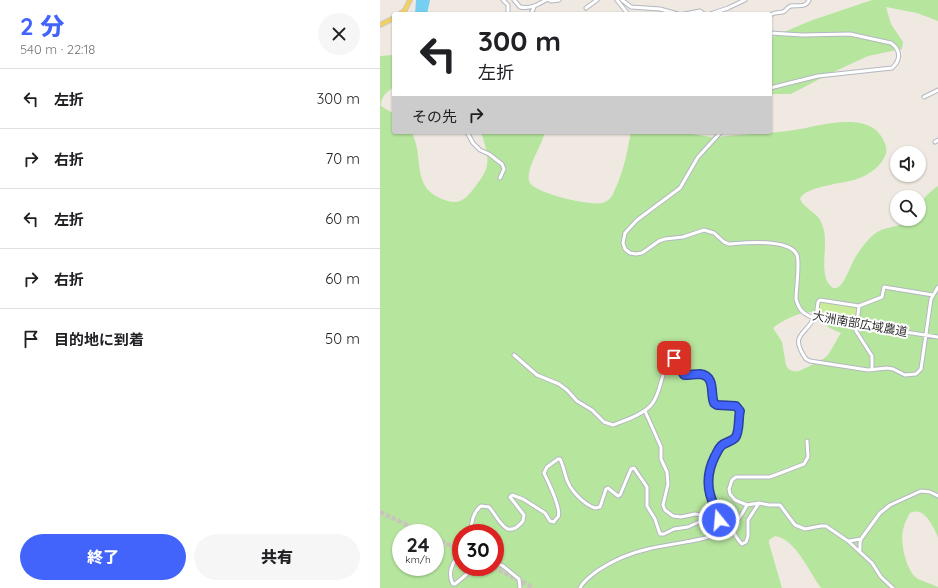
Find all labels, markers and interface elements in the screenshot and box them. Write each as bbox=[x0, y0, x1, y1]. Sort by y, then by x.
text: 2 分 bbox=[20, 11, 64, 41]
button: close bbox=[318, 13, 360, 55]
text: 300 m bbox=[478, 23, 561, 58]
icon: left bbox=[412, 28, 464, 80]
text: 540 m · 22:18 bbox=[20, 41, 95, 57]
text: 左折 bbox=[478, 61, 514, 84]
icon: left bbox=[20, 88, 42, 110]
text: 300 m bbox=[317, 89, 360, 108]
text: 左折 bbox=[54, 90, 84, 109]
icon: right bbox=[465, 104, 487, 126]
text: その先 bbox=[412, 107, 457, 126]
map controls bbox=[890, 146, 926, 226]
button: sound bbox=[890, 146, 926, 182]
icon: right bbox=[20, 148, 42, 170]
text: 70 m bbox=[326, 149, 360, 168]
text: 右折 bbox=[54, 150, 84, 169]
button: search bbox=[890, 190, 926, 226]
icon: left bbox=[20, 208, 42, 230]
text: 60 m bbox=[325, 209, 360, 228]
text: 左折 bbox=[54, 210, 84, 229]
icon: right bbox=[20, 268, 42, 290]
text: 60 m bbox=[325, 269, 360, 288]
text: 右折 bbox=[54, 270, 84, 289]
street label: 大洲南部広域農道 bbox=[812, 308, 909, 339]
icon: arrive bbox=[20, 328, 42, 350]
text: 50 m bbox=[325, 329, 360, 348]
text: 目的地に到着 bbox=[54, 330, 144, 349]
pin bbox=[657, 341, 691, 375]
icon: arrive bbox=[663, 347, 685, 369]
position arrow bbox=[698, 499, 740, 541]
speed limit sign: 30 bbox=[452, 524, 504, 576]
text: 24 bbox=[406, 532, 430, 557]
button: 終了 bbox=[20, 534, 186, 580]
button: 共有 bbox=[194, 534, 360, 580]
text: km/h bbox=[405, 553, 431, 566]

